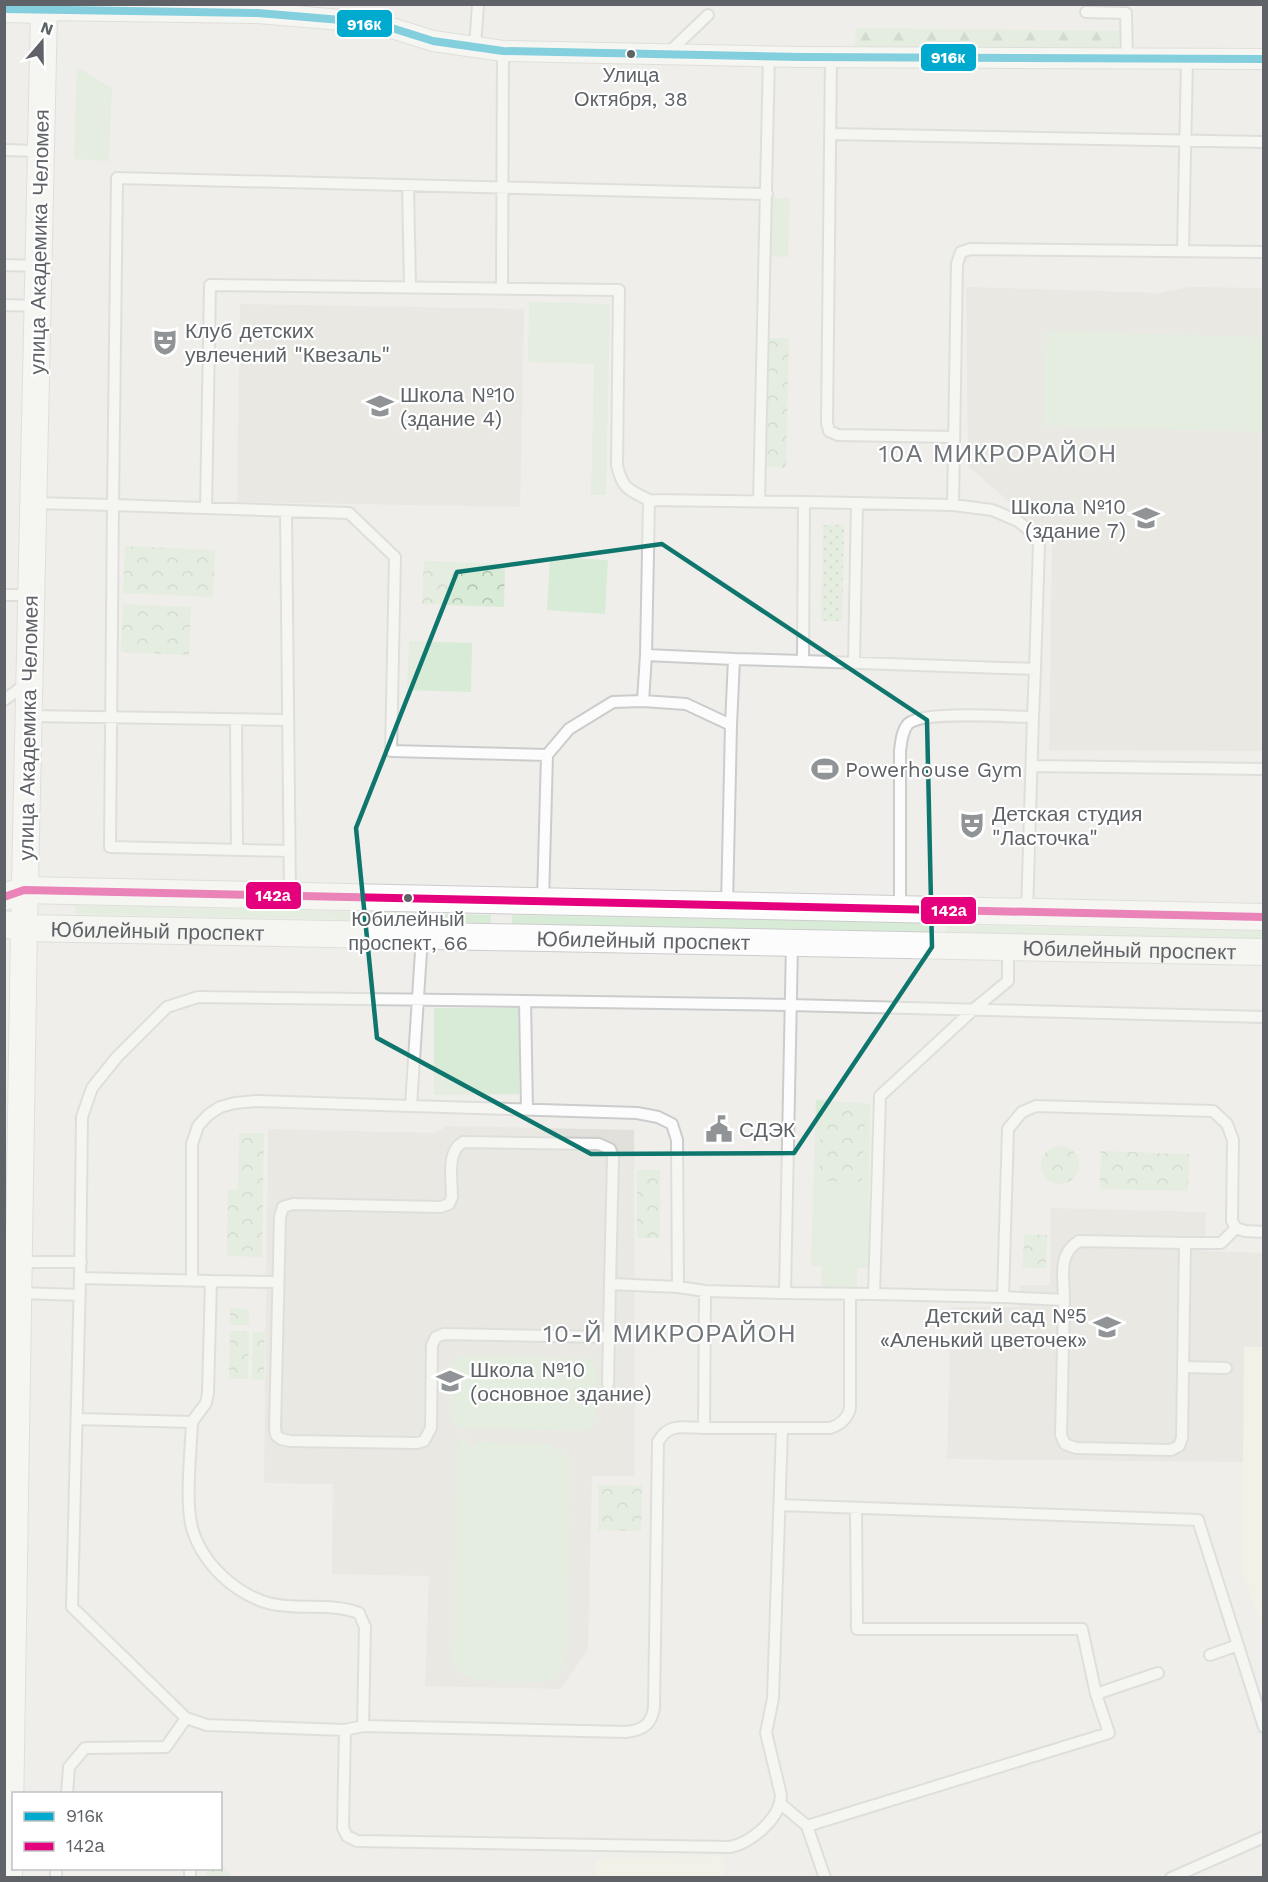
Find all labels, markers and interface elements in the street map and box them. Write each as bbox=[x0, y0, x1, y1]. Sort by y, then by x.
line badge: 916к bbox=[336, 9, 393, 38]
north arrow bbox=[12, 12, 72, 72]
text: 916к bbox=[347, 15, 382, 34]
text: N bbox=[38, 17, 56, 39]
line badge: 916к bbox=[920, 43, 977, 72]
marker: Улица Октября, 38 bbox=[625, 48, 637, 60]
text: 916к bbox=[931, 48, 966, 67]
place label: Улица Октября, 38 bbox=[574, 63, 688, 111]
street label: улица Академика Челомея bbox=[24, 109, 54, 375]
place label: Клуб детских увлечений "Квезаль" bbox=[185, 318, 390, 367]
theatre icon: Клуб детских увлечений "Квезаль" bbox=[150, 327, 180, 357]
place label: Школа №10 (здание 4) bbox=[400, 382, 515, 431]
school or university icon: Школа №10 (здание 4) bbox=[365, 391, 395, 421]
district label: 10А МИКРОРАЙОН bbox=[879, 440, 1117, 468]
place label: Школа №10 (здание 7) bbox=[1011, 494, 1126, 543]
school or university icon: Школа №10 (здание 7) bbox=[1131, 503, 1161, 533]
street label: улица Академика Челомея bbox=[13, 595, 43, 861]
sports icon: Powerhouse Gym bbox=[810, 754, 840, 784]
place label: Powerhouse Gym bbox=[845, 757, 1023, 782]
place label: Детская студия "Ласточка" bbox=[992, 801, 1142, 850]
theatre icon: Детская студия "Ласточка" bbox=[957, 810, 987, 840]
line badge: 142а bbox=[245, 881, 302, 910]
text: 142а bbox=[255, 886, 291, 905]
marker: Юбилейный проспект, 66 bbox=[402, 892, 414, 904]
line badge: 142а bbox=[920, 896, 977, 925]
text: 142а bbox=[931, 901, 967, 920]
place label: Юбилейный проспект, 66 bbox=[348, 907, 468, 955]
street label: Юбилейный проспект bbox=[51, 916, 265, 945]
street label: Юбилейный проспект bbox=[536, 925, 751, 955]
street label: Юбилейный проспект bbox=[1022, 935, 1237, 964]
public building icon: СДЭК bbox=[704, 1114, 734, 1144]
place label: СДЭК bbox=[739, 1117, 796, 1142]
place label: Детский сад №5 «Аленький цветочек» bbox=[880, 1303, 1087, 1352]
school or university icon: Детский сад №5 «Аленький цветочек» bbox=[1092, 1312, 1122, 1342]
district label: 10-Й МИКРОРАЙОН bbox=[543, 1320, 797, 1348]
place label: Школа №10 (основное здание) bbox=[470, 1357, 652, 1406]
school or university icon: Школа №10 (основное здание) bbox=[435, 1366, 465, 1396]
legend bbox=[12, 1792, 222, 1870]
text: 916к bbox=[66, 1805, 103, 1826]
text: 142а bbox=[66, 1835, 106, 1856]

